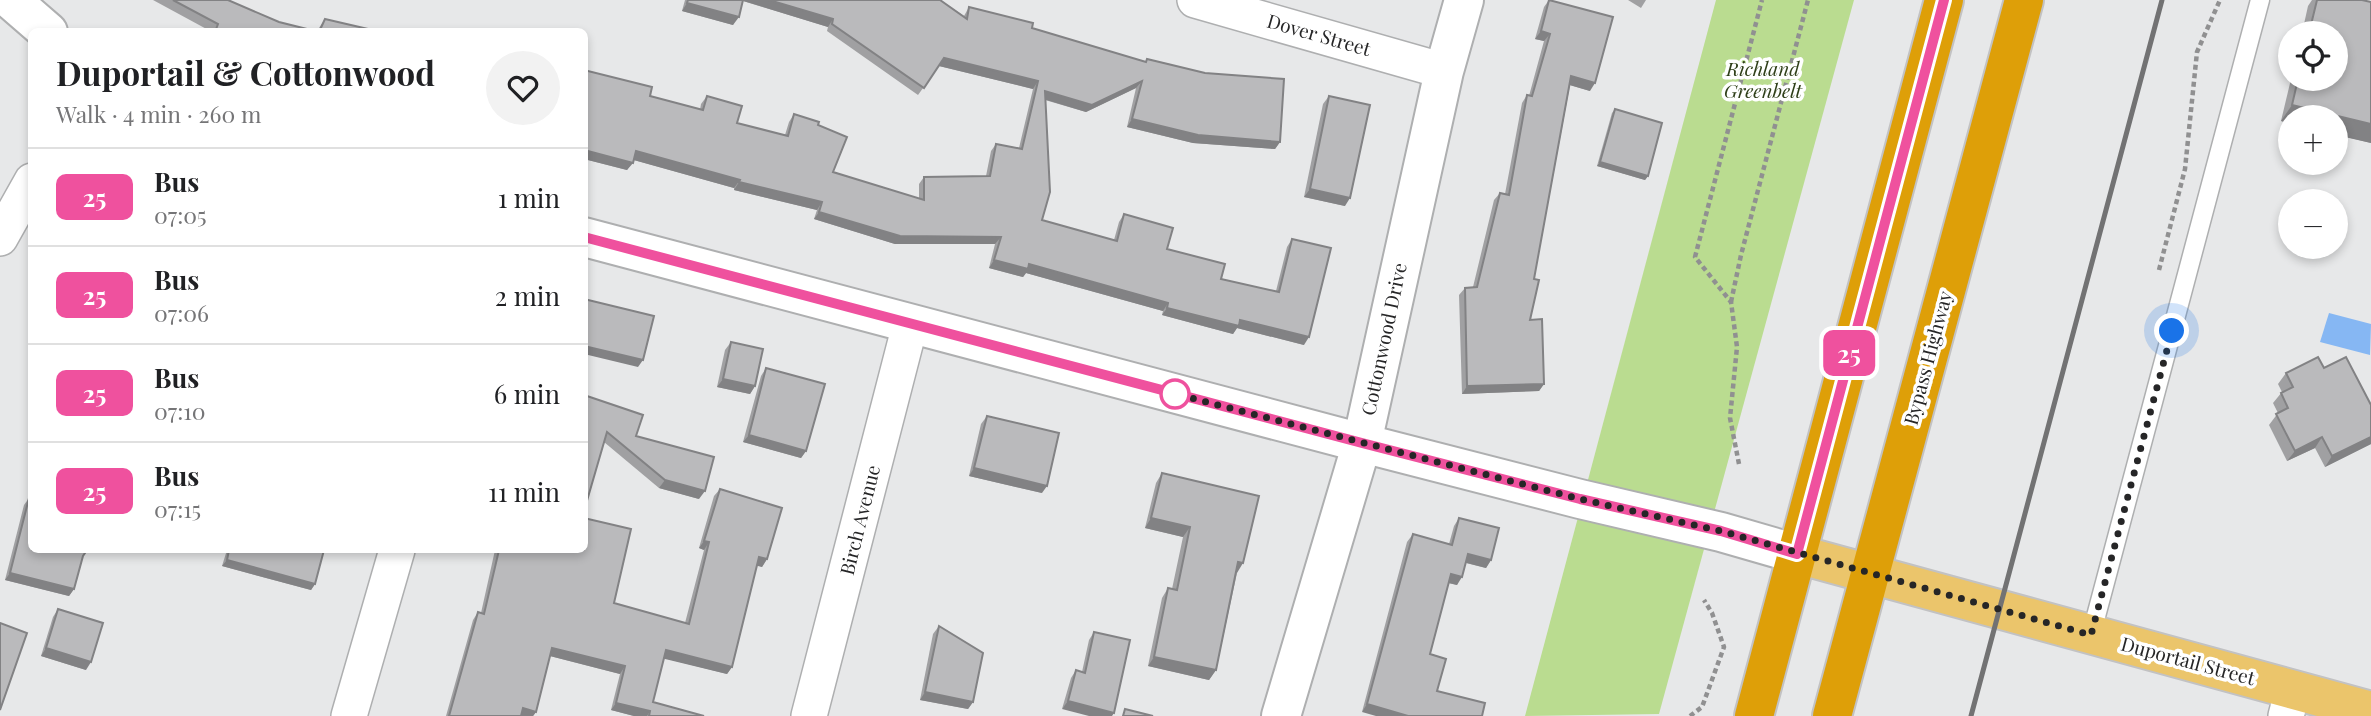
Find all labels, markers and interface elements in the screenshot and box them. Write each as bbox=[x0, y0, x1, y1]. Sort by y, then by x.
street label: Dover Street bbox=[1264, 7, 1374, 61]
map controls bbox=[2278, 21, 2348, 259]
button: locate bbox=[2278, 21, 2348, 91]
text: Duportail & Cottonwood bbox=[56, 50, 435, 94]
button: heart bbox=[486, 51, 560, 125]
park label: Richland Greenbelt bbox=[1724, 55, 1804, 103]
text: Walk · 4 min · 260 m bbox=[56, 98, 261, 129]
button: + bbox=[2278, 105, 2348, 175]
text: Bus bbox=[154, 164, 199, 199]
text: 1 min bbox=[498, 180, 560, 215]
text: 25 bbox=[83, 181, 106, 213]
button: − bbox=[2278, 189, 2348, 259]
text: 07:05 bbox=[154, 199, 207, 230]
street label: Cottonwood Drive bbox=[1354, 260, 1412, 417]
text: Bus bbox=[154, 262, 199, 297]
text: 2 min bbox=[495, 278, 560, 313]
text: 25 bbox=[83, 279, 106, 311]
street label: Bypass Highway bbox=[1897, 287, 1958, 428]
text: 07:06 bbox=[154, 297, 209, 328]
your location bbox=[2154, 313, 2189, 348]
line badge: 25 bbox=[1818, 330, 1881, 376]
text: 25 bbox=[1837, 337, 1861, 369]
text: Bus bbox=[154, 360, 199, 395]
text: 6 min bbox=[494, 376, 560, 411]
text: 25 bbox=[83, 377, 106, 409]
unlabelled marker bbox=[1160, 379, 1190, 409]
text: 07:10 bbox=[154, 395, 206, 426]
text: Bus bbox=[154, 458, 199, 493]
street label: Birch Avenue bbox=[833, 462, 885, 578]
text: 11 min bbox=[488, 474, 560, 509]
text: 25 bbox=[83, 475, 106, 507]
text: 07:15 bbox=[154, 493, 201, 524]
street label: Duportail Street bbox=[2118, 630, 2258, 690]

